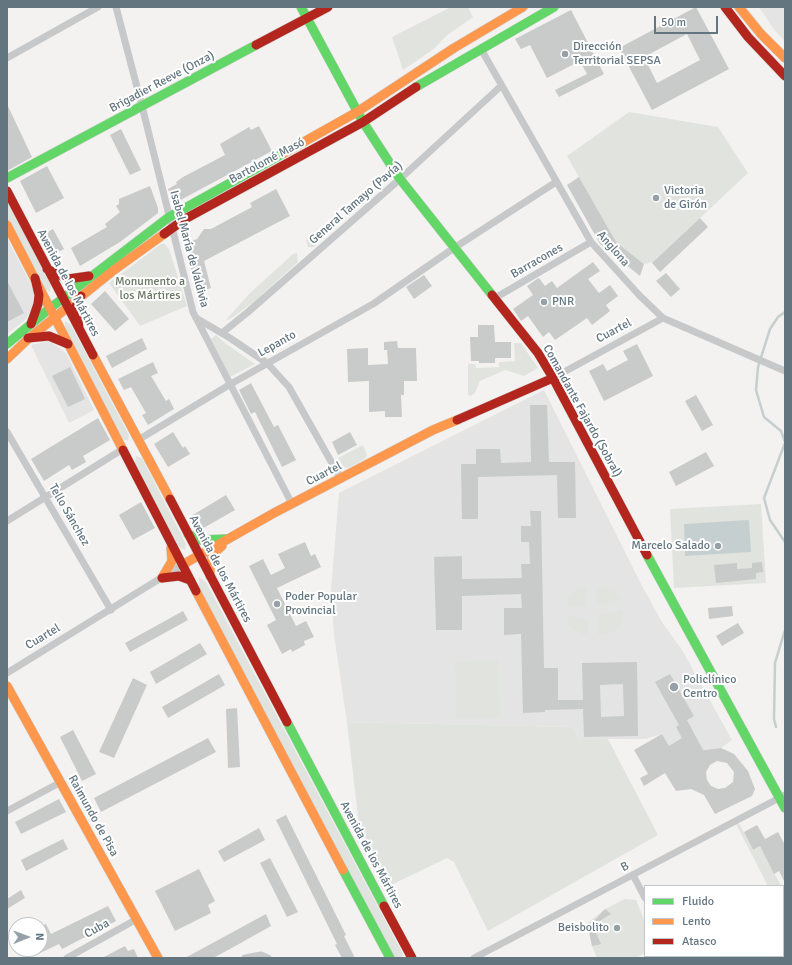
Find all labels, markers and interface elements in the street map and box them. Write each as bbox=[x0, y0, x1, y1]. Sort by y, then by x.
scale bar bbox=[656, 8, 720, 34]
text: 50 m bbox=[661, 15, 686, 30]
place label: Dirección Territorial SEPSA bbox=[573, 40, 661, 68]
street label: Brigadier Reeve (Onza) bbox=[107, 48, 217, 116]
marker: Dirección Territorial SEPSA bbox=[560, 49, 570, 59]
street label: Bartolomé Masó bbox=[227, 135, 307, 187]
street label: General Tamayo (Pavía) bbox=[306, 159, 406, 247]
place label: Victoria de Girón bbox=[664, 184, 707, 212]
street label: Isabel María de Valdivia bbox=[166, 189, 212, 309]
marker: Victoria de Girón bbox=[651, 193, 661, 203]
street label: Avenida de los Mártires bbox=[34, 227, 102, 339]
street label: Anglona bbox=[594, 228, 632, 270]
street label: Barracones bbox=[508, 240, 566, 282]
park label: Monumento a los Mártires bbox=[115, 275, 185, 303]
place label: PNR bbox=[552, 295, 574, 309]
marker: PNR bbox=[539, 297, 549, 307]
street label: Cuartel bbox=[594, 316, 634, 346]
street label: Lepanto bbox=[255, 328, 299, 360]
street label: Comandante Fajardo (Sobral) bbox=[540, 342, 624, 480]
street label: Cuartel bbox=[304, 459, 344, 489]
street label: Tello Sánchez bbox=[45, 481, 93, 549]
street label: Avenida de los Mártires bbox=[186, 513, 254, 625]
place label: Marcelo Salado bbox=[631, 539, 710, 553]
marker: Marcelo Salado bbox=[713, 541, 723, 551]
place label: Poder Popular Provincial bbox=[285, 590, 357, 618]
marker: Poder Popular Provincial bbox=[272, 599, 282, 609]
street label: Cuartel bbox=[23, 621, 63, 653]
place label: Policlínico Centro bbox=[683, 673, 736, 701]
marker: Policlínico Centro bbox=[668, 681, 680, 693]
street label: Raimundo de Pisa bbox=[65, 773, 121, 859]
street label: Avenida de los Mártires bbox=[337, 799, 405, 911]
street label: B bbox=[618, 859, 632, 875]
legend bbox=[644, 885, 784, 957]
text: Fluido bbox=[682, 894, 714, 909]
text: Lento bbox=[682, 914, 711, 929]
street label: Cuba bbox=[82, 916, 112, 942]
north arrow bbox=[8, 917, 48, 957]
place label: Beisbolito bbox=[558, 921, 609, 935]
marker: Beisbolito bbox=[612, 923, 622, 933]
text: N bbox=[33, 933, 46, 941]
text: Atasco bbox=[682, 934, 717, 949]

